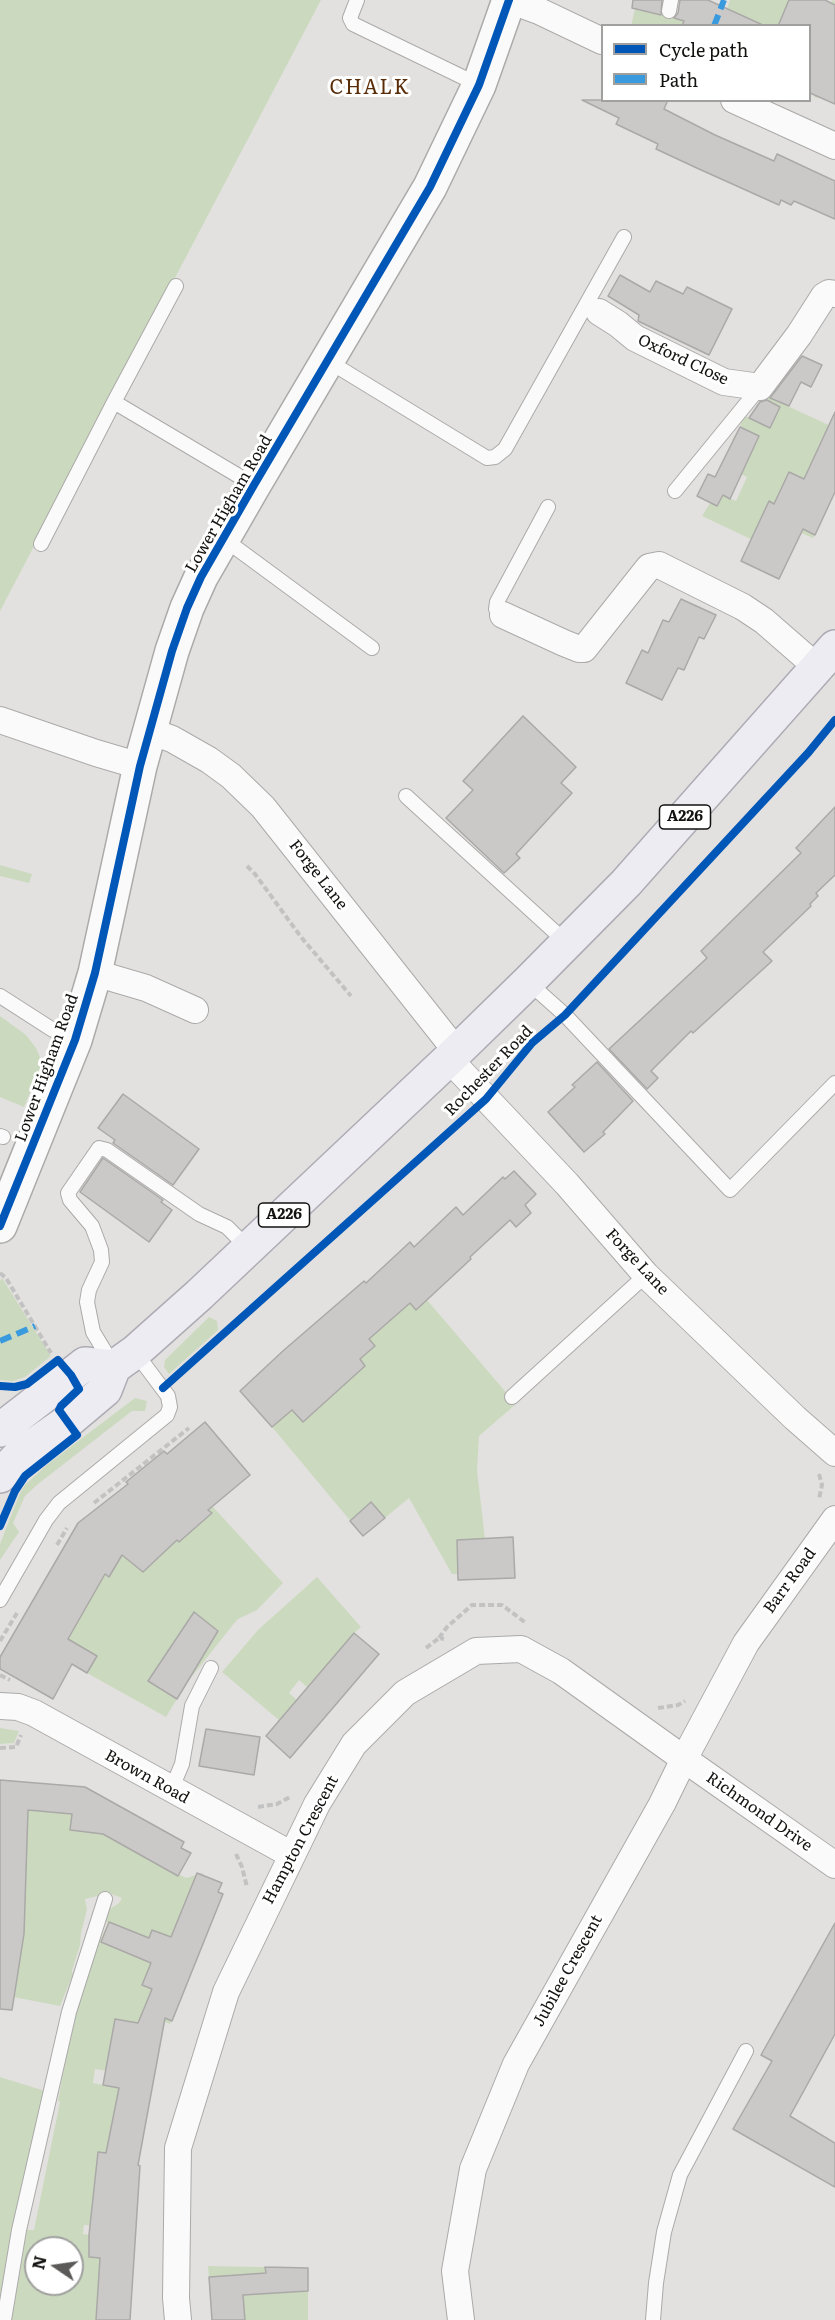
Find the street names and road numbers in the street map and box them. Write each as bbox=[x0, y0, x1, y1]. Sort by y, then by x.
street label: Oxford Close bbox=[635, 331, 731, 389]
street label: Lower Higham Road bbox=[182, 432, 276, 576]
road number: A226 bbox=[660, 805, 710, 829]
street label: Forge Lane bbox=[285, 836, 351, 914]
street label: Lower Higham Road bbox=[11, 991, 83, 1145]
street label: Rochester Road bbox=[441, 1022, 537, 1120]
road number: A226 bbox=[258, 1203, 310, 1227]
street label: Forge Lane bbox=[601, 1225, 673, 1299]
street label: Barr Road bbox=[760, 1545, 820, 1617]
street label: Brown Road bbox=[101, 1746, 193, 1808]
street label: Richmond Drive bbox=[702, 1768, 816, 1856]
street label: Hampton Crescent bbox=[259, 1772, 343, 1908]
street label: Jubilee Crescent bbox=[529, 1912, 607, 2030]

